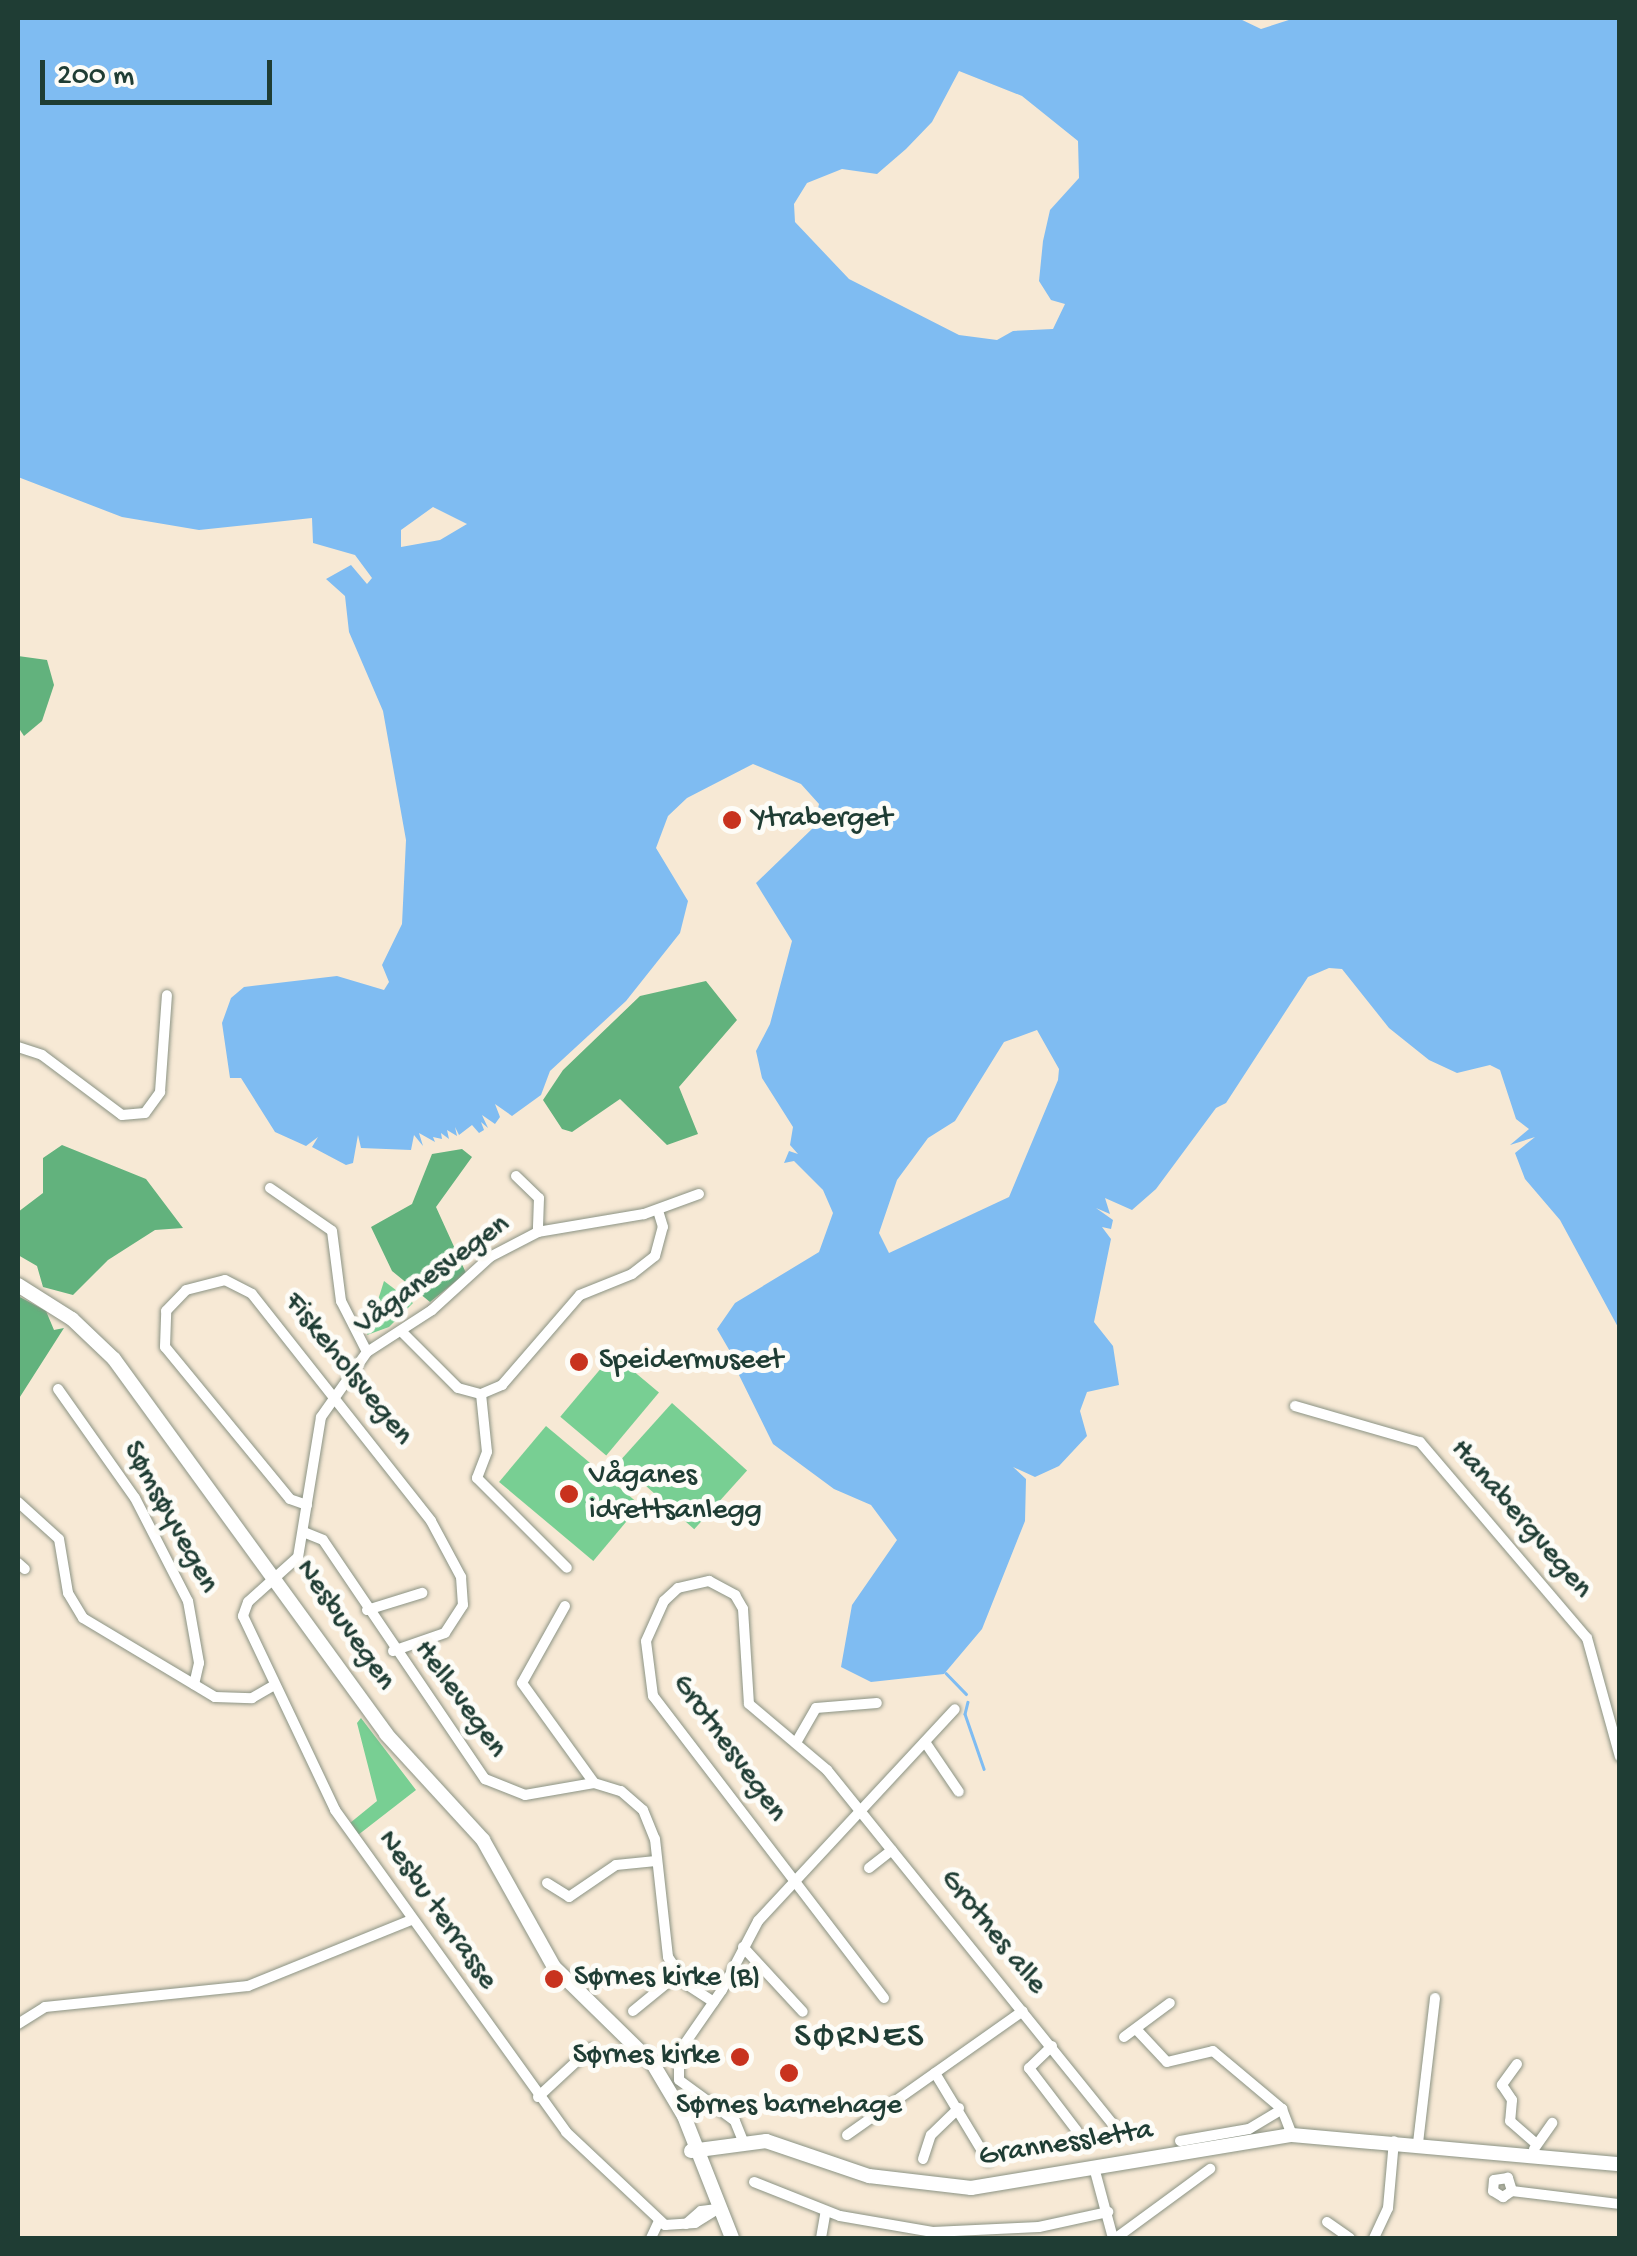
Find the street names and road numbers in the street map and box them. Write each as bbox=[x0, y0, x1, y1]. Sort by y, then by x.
street label: Våganesvegen bbox=[348, 1208, 518, 1344]
street label: Fiskeholsvegen bbox=[274, 1286, 420, 1454]
street label: Hanabergvegen bbox=[1441, 1433, 1599, 1607]
street label: Sømsøyvegen bbox=[113, 1436, 225, 1600]
street label: Nesbuvegen bbox=[286, 1554, 402, 1698]
street label: Hellevegen bbox=[404, 1634, 514, 1766]
street label: Grotnesvegen bbox=[662, 1668, 794, 1830]
street label: Nesbu terrasse bbox=[368, 1824, 504, 1998]
street label: Grotnes alle bbox=[931, 1863, 1053, 2003]
street label: Grannessletta bbox=[977, 2113, 1155, 2177]

